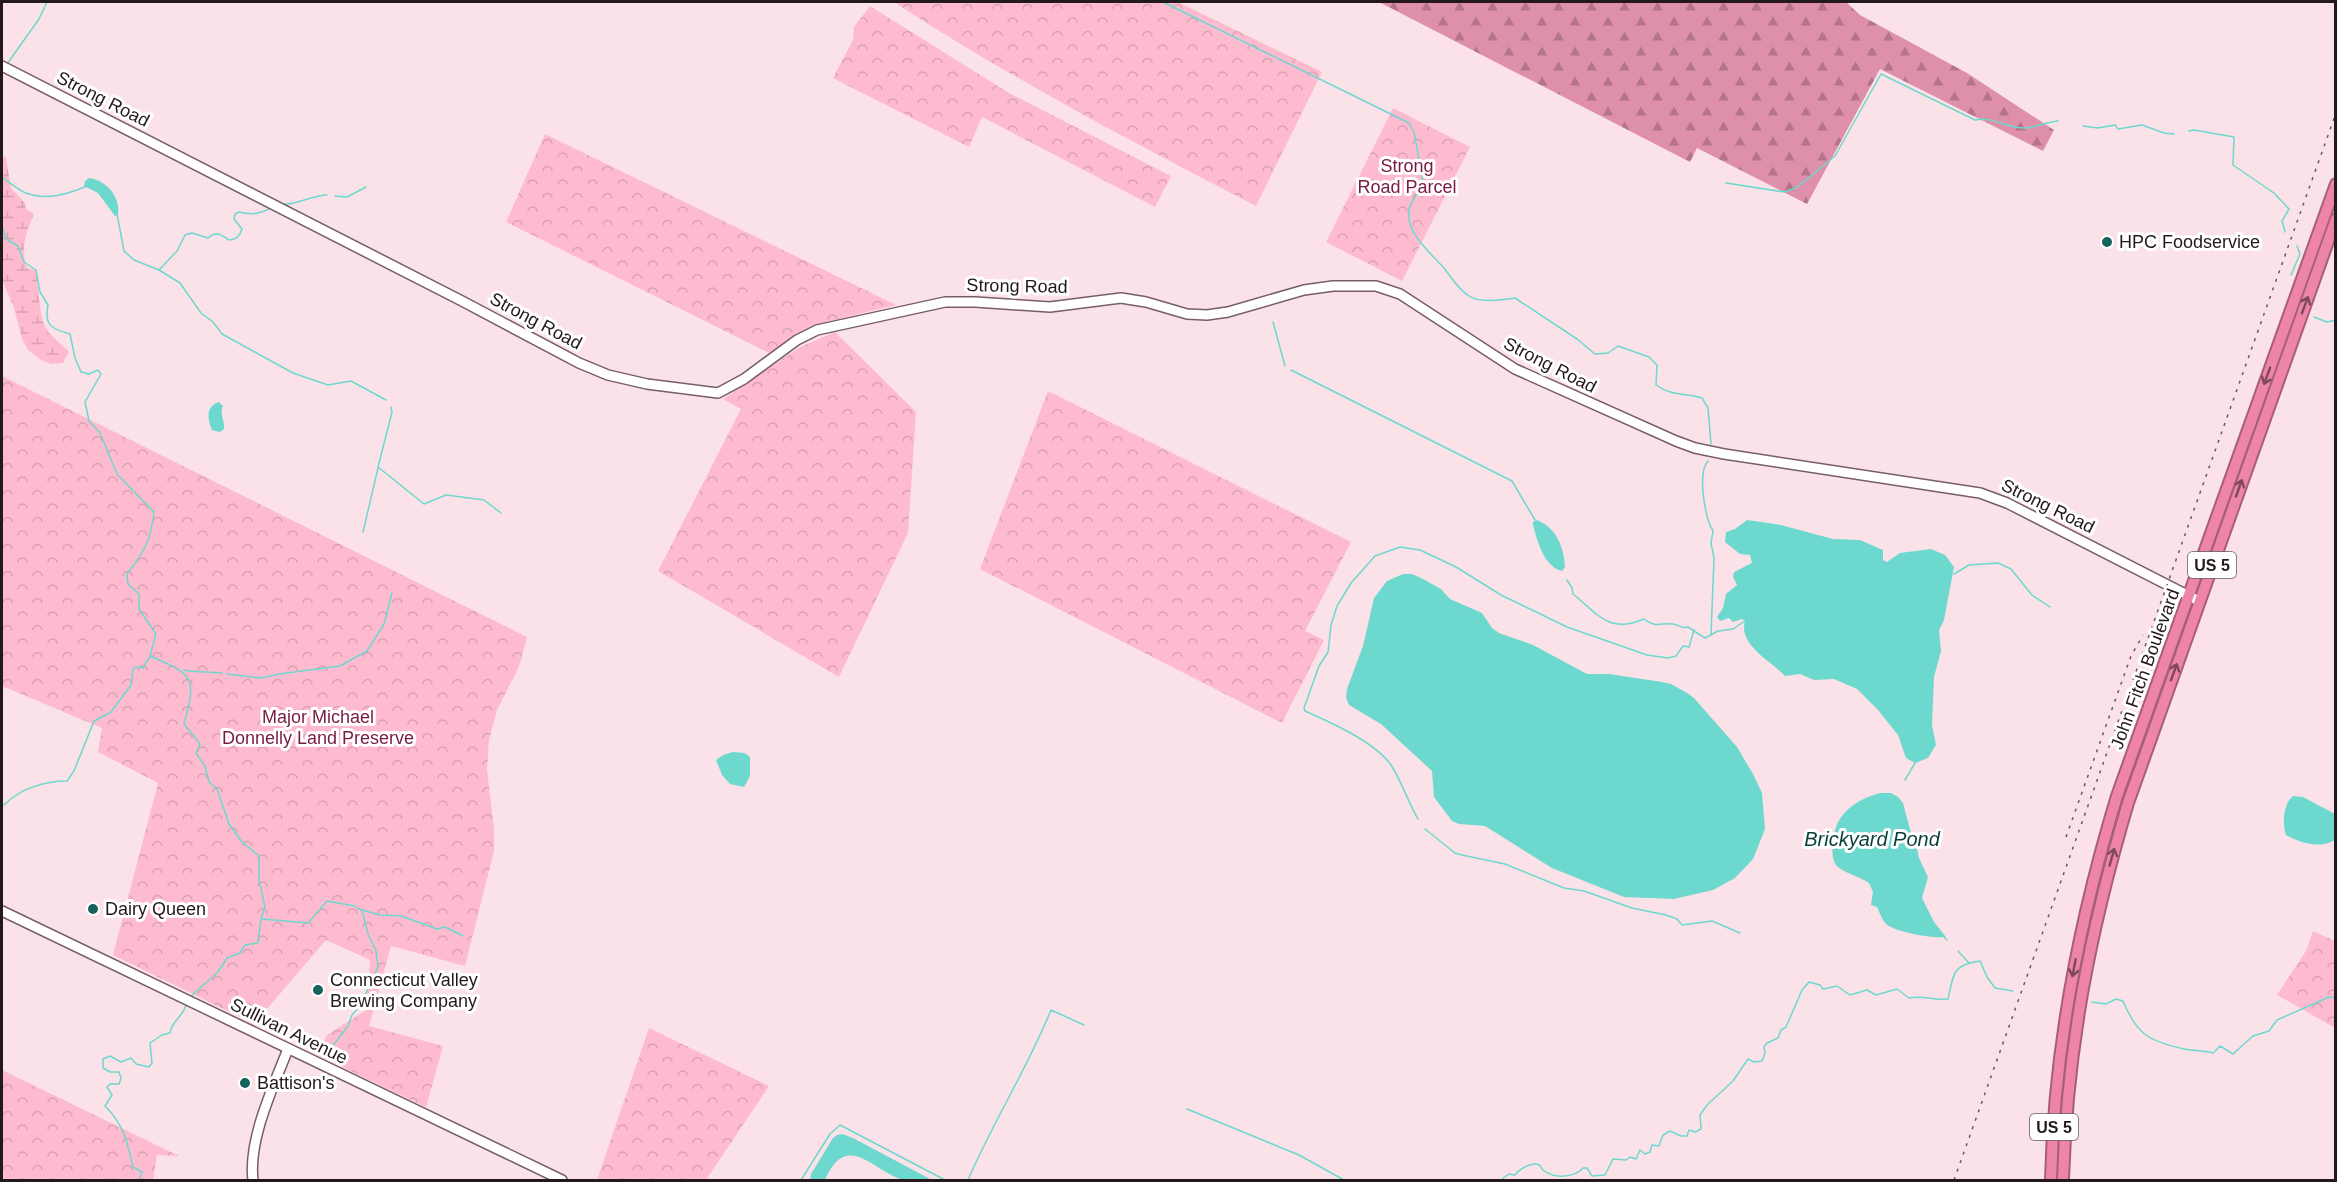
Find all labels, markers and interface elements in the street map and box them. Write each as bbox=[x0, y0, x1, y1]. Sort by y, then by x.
street label: Strong Road bbox=[53, 67, 153, 131]
park label: Strong Road Parcel bbox=[1357, 156, 1457, 197]
place label: HPC Foodservice bbox=[2119, 232, 2260, 252]
marker: HPC Foodservice bbox=[2100, 235, 2114, 249]
street label: Strong Road bbox=[966, 275, 1068, 297]
street label: Strong Road bbox=[487, 288, 585, 354]
one-way arrow bbox=[2300, 296, 2311, 315]
street label: Strong Road bbox=[1500, 333, 1600, 397]
one-way arrow bbox=[2261, 366, 2272, 384]
street label: Strong Road bbox=[1998, 475, 2098, 537]
one-way arrow bbox=[2235, 480, 2246, 498]
road number: US 5 bbox=[2188, 552, 2236, 578]
street label: John Fitch Boulevard bbox=[2107, 586, 2183, 752]
one-way arrow bbox=[2169, 663, 2180, 682]
park label: Major Michael Donnelly Land Preserve bbox=[222, 707, 414, 748]
water label: Brickyard Pond bbox=[1804, 828, 1941, 850]
one-way arrow bbox=[2107, 848, 2118, 867]
place label: Dairy Queen bbox=[105, 899, 206, 919]
marker: Dairy Queen bbox=[86, 902, 100, 916]
one-way arrow bbox=[2068, 957, 2079, 977]
place label: Connecticut Valley Brewing Company bbox=[330, 970, 478, 1011]
marker: Connecticut Valley Brewing Company bbox=[311, 983, 325, 997]
street label: Sullivan Avenue bbox=[227, 994, 351, 1068]
place label: Battison's bbox=[257, 1073, 334, 1093]
marker: Battison's bbox=[238, 1076, 252, 1090]
road number: US 5 bbox=[2030, 1114, 2078, 1140]

